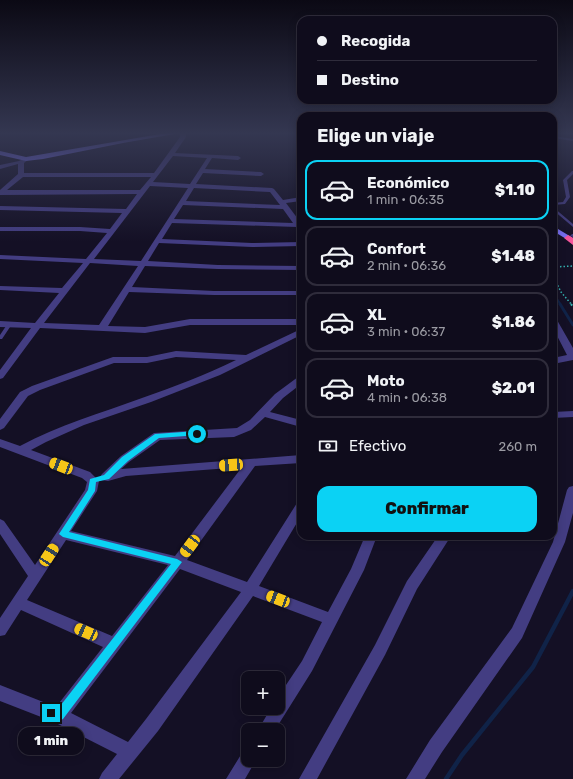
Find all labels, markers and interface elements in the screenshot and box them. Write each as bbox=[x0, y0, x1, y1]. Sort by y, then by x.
text: Recogida bbox=[341, 32, 410, 50]
text: Destino bbox=[341, 71, 399, 89]
text: Elige un viaje bbox=[317, 125, 434, 147]
icon: car bbox=[319, 172, 355, 208]
text: Económico bbox=[367, 174, 449, 192]
text: $1.10 bbox=[495, 181, 535, 199]
text: 1 min · 06:35 bbox=[367, 192, 444, 207]
icon: car bbox=[319, 238, 355, 274]
text: Confort bbox=[367, 240, 426, 258]
text: $1.48 bbox=[491, 247, 535, 265]
text: 2 min · 06:36 bbox=[367, 258, 446, 273]
icon: car bbox=[319, 304, 355, 340]
text: XL bbox=[367, 306, 386, 324]
text: $1.86 bbox=[492, 313, 535, 331]
text: 3 min · 06:37 bbox=[367, 324, 445, 339]
icon: car bbox=[319, 370, 355, 406]
text: Moto bbox=[367, 372, 405, 390]
text: $2.01 bbox=[492, 379, 535, 397]
text: 4 min · 06:38 bbox=[367, 390, 447, 405]
route start bbox=[188, 425, 206, 443]
icon: cash bbox=[317, 435, 339, 457]
text: Efectivo bbox=[349, 437, 406, 455]
text: 260 m bbox=[499, 439, 537, 454]
car bbox=[48, 456, 74, 476]
car bbox=[219, 458, 243, 472]
button: Confirmar bbox=[317, 486, 537, 532]
car bbox=[178, 533, 202, 559]
car bbox=[37, 542, 61, 568]
car bbox=[265, 589, 291, 609]
car bbox=[73, 622, 99, 642]
map controls bbox=[241, 671, 285, 767]
button: + bbox=[241, 671, 285, 715]
route end bbox=[42, 704, 60, 722]
button: − bbox=[241, 723, 285, 767]
callout: 1 min bbox=[18, 727, 84, 755]
text: 1 min bbox=[34, 733, 68, 748]

